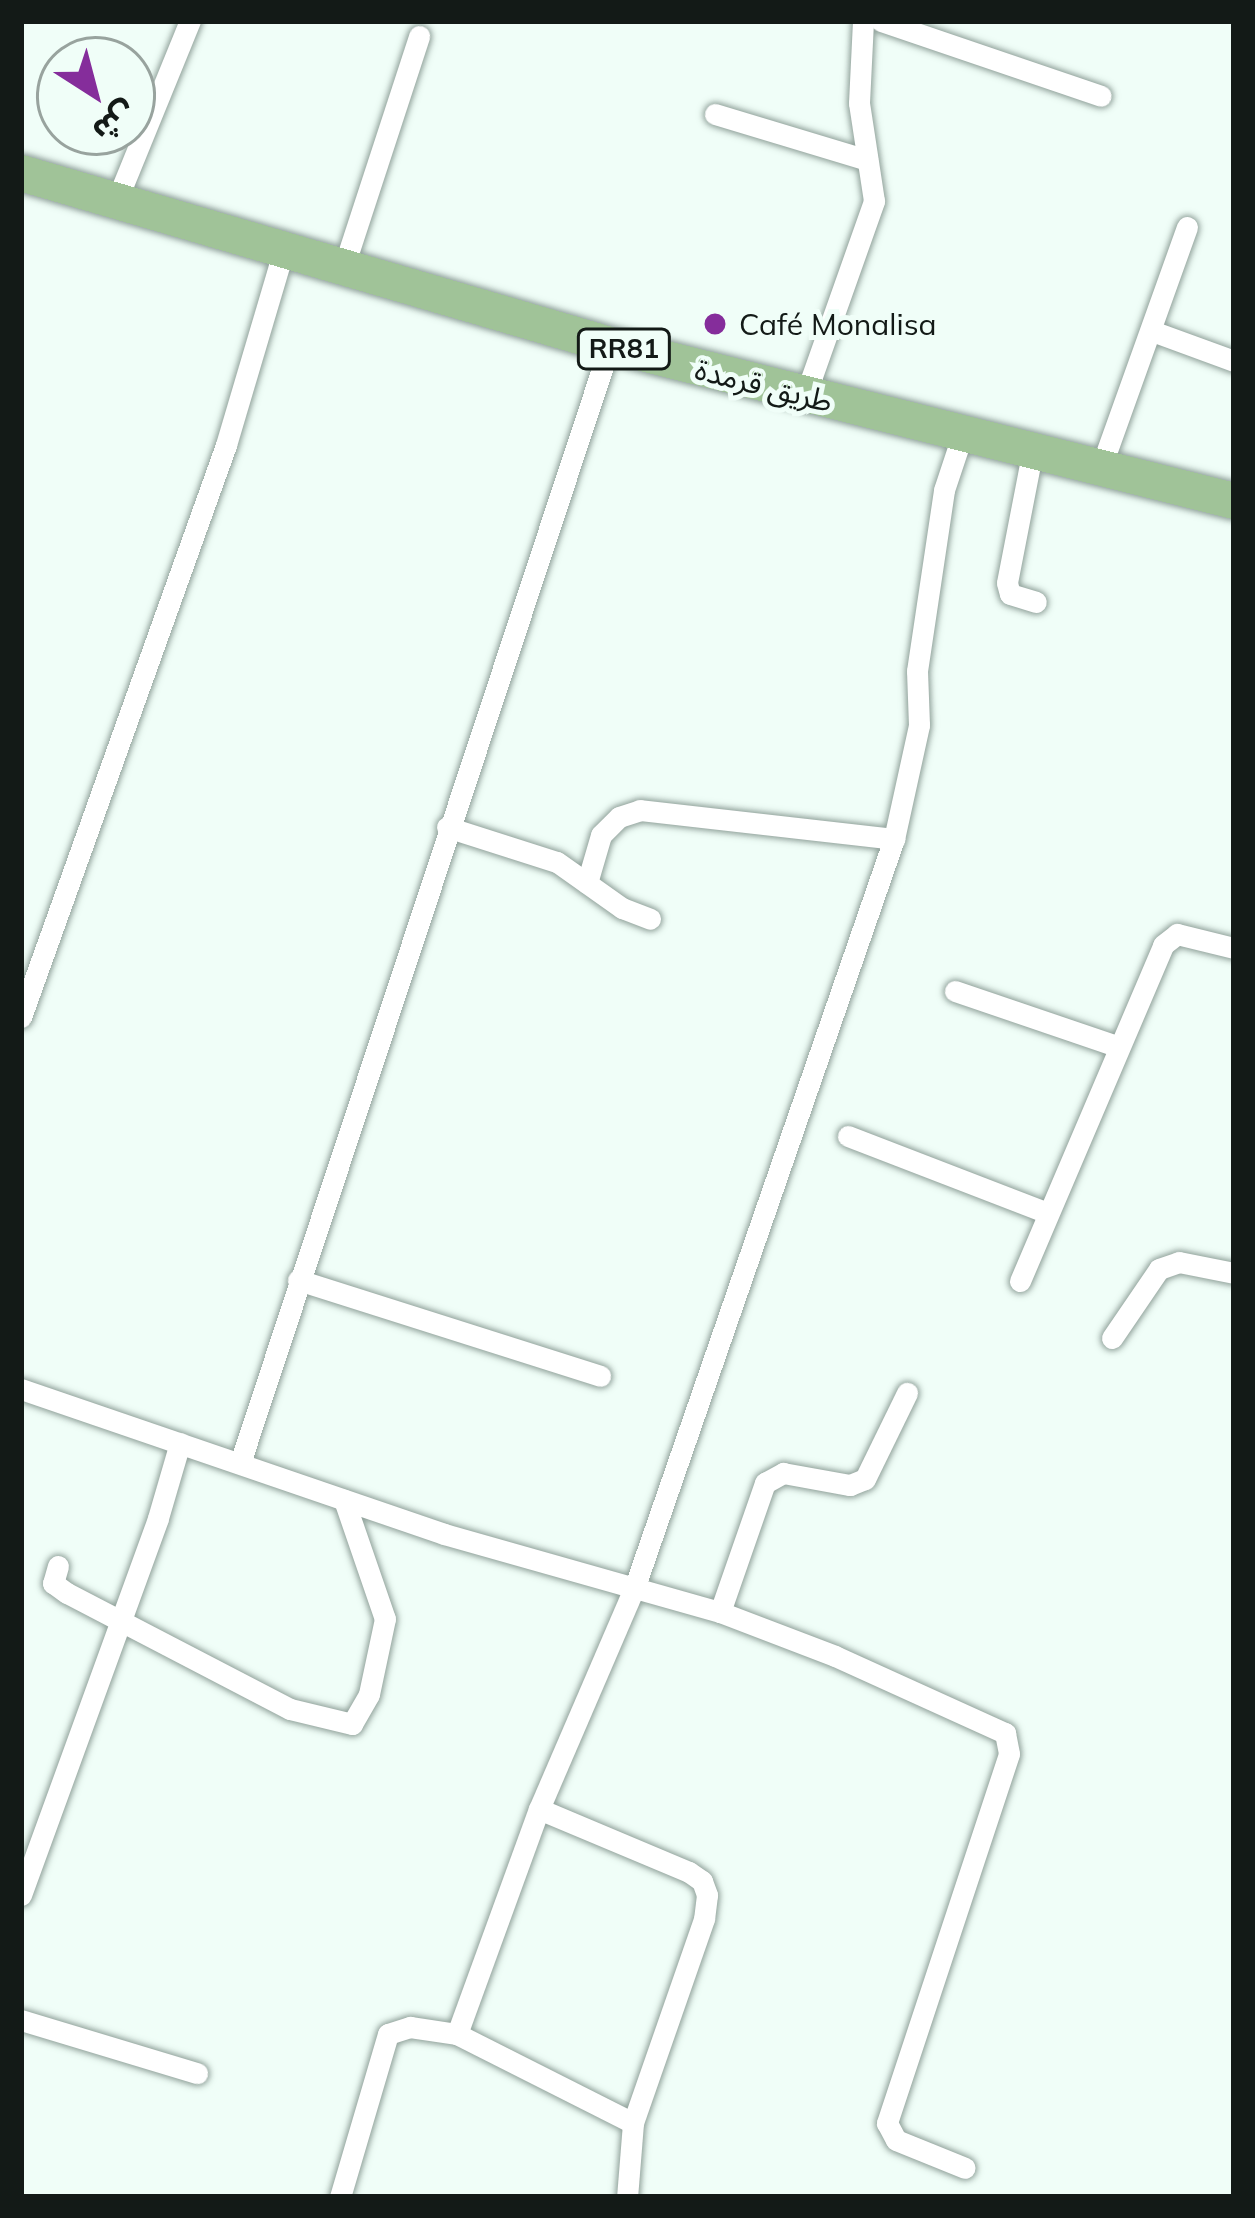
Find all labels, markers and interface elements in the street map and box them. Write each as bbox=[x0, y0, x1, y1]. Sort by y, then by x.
north arrow bbox=[36, 36, 156, 156]
text: ش bbox=[85, 93, 146, 153]
place label: Café Monalisa bbox=[739, 306, 937, 342]
marker: Café Monalisa bbox=[702, 311, 728, 337]
road number: RR81 bbox=[576, 328, 672, 370]
street label: طريق قرمدة bbox=[692, 351, 836, 419]

